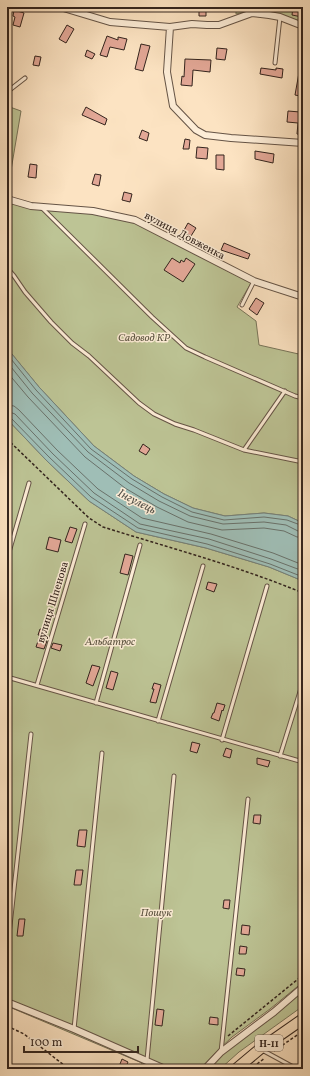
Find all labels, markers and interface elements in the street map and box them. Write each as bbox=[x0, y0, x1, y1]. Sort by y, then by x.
street label: вулиця Довженка bbox=[141, 209, 228, 264]
park label: Садовод КР bbox=[118, 331, 171, 346]
water label: Інгулець bbox=[115, 485, 159, 518]
street label: вулиця Шпенова bbox=[34, 559, 73, 645]
park label: Альбатрос bbox=[84, 635, 135, 650]
park label: Пошук bbox=[140, 906, 172, 921]
scale bar bbox=[24, 1028, 138, 1054]
text: 100 m bbox=[30, 1035, 63, 1051]
road number: Н-11 bbox=[255, 1035, 283, 1051]

